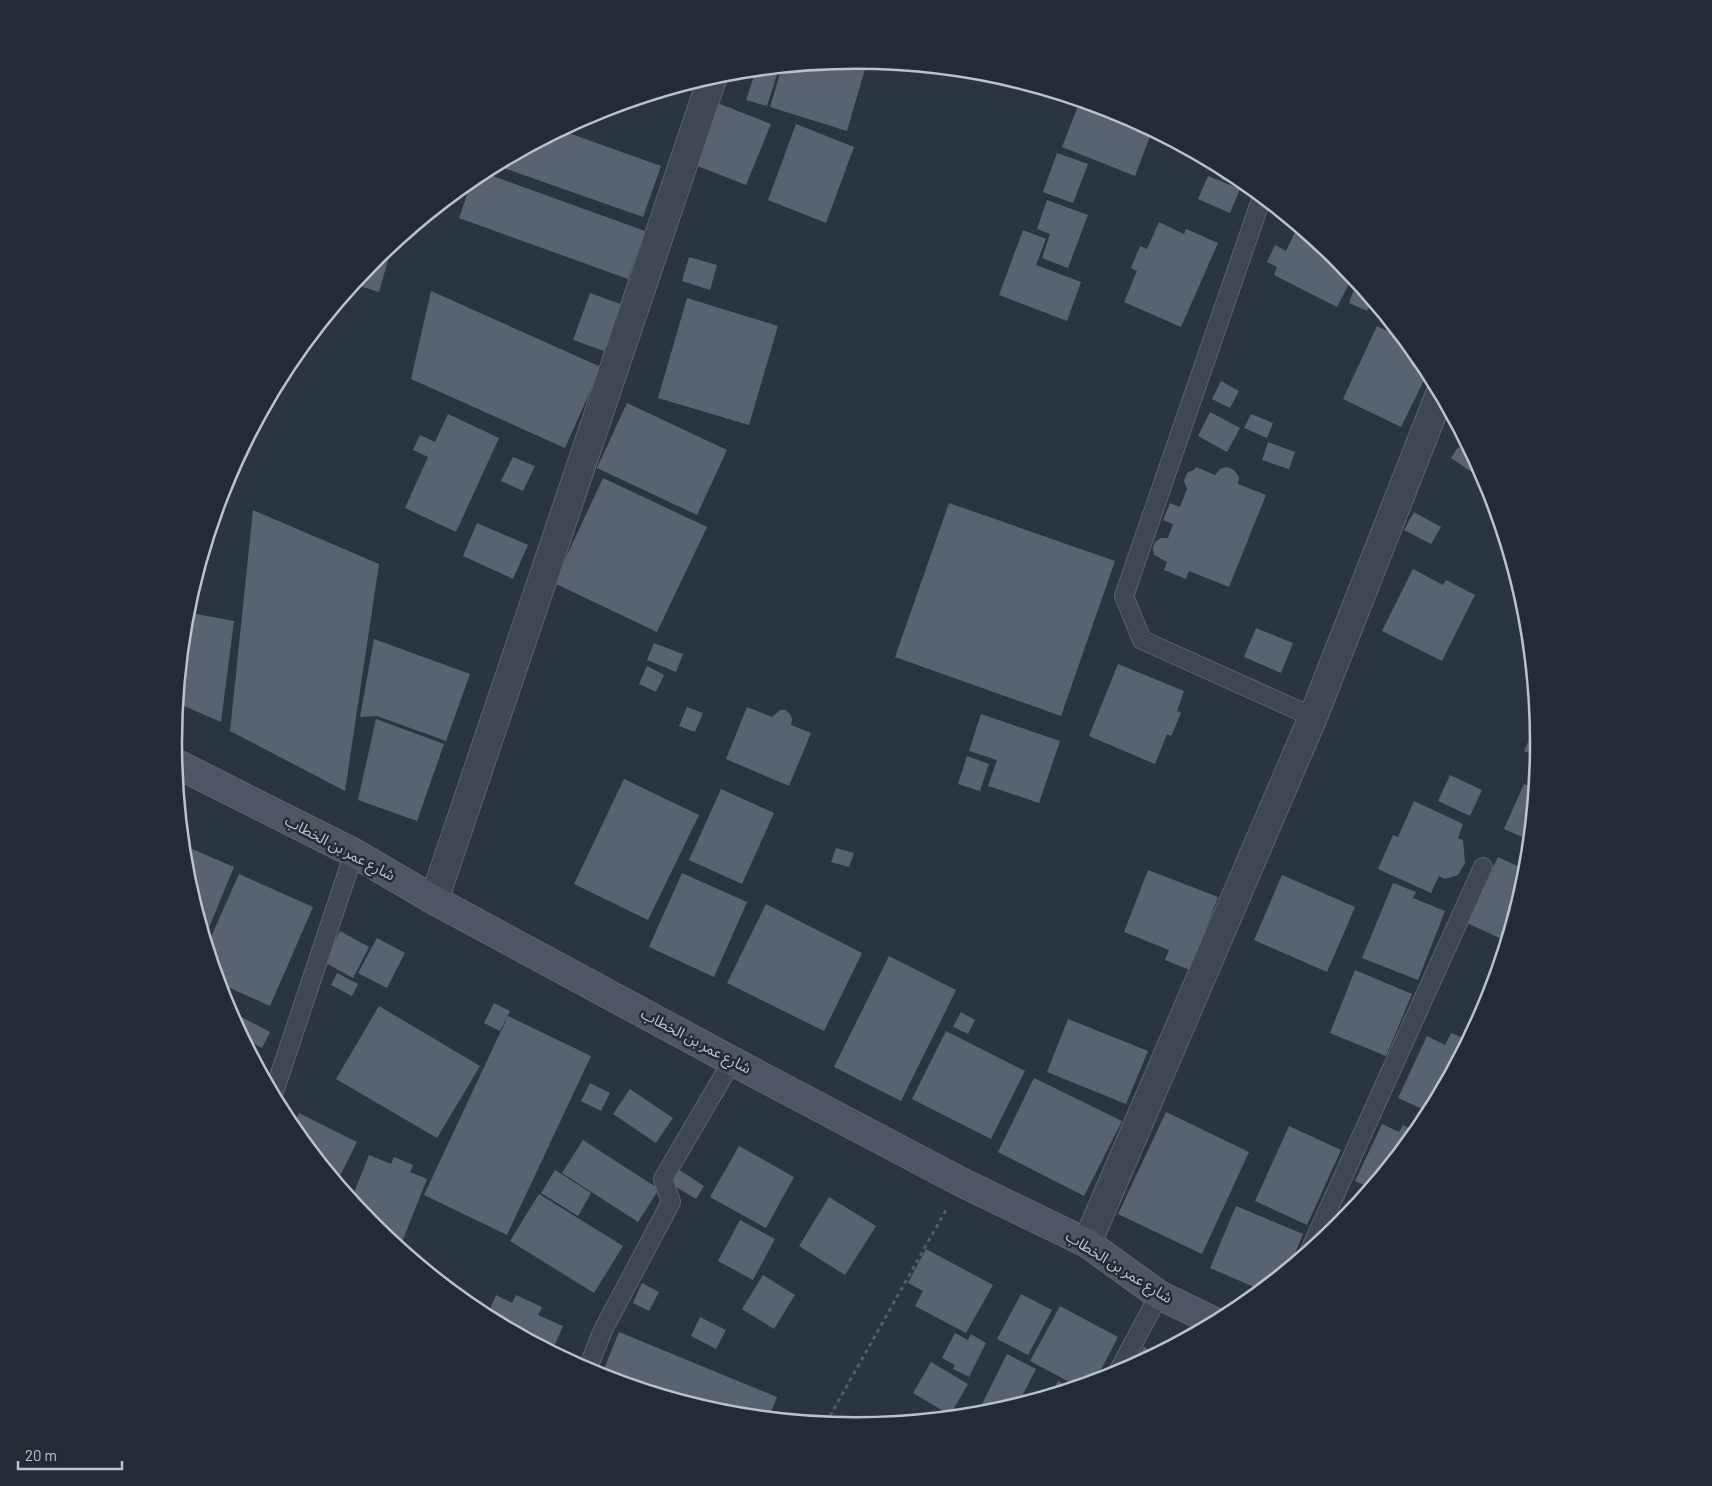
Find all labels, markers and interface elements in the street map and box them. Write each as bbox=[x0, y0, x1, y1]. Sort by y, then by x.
street label: شارع عمر بن الخطاب bbox=[280, 810, 399, 887]
street label: شارع عمر بن الخطاب bbox=[636, 1003, 755, 1080]
street label: شارع عمر بن الخطاب bbox=[1061, 1226, 1176, 1310]
scale bar bbox=[18, 1438, 121, 1470]
text: 20 m bbox=[25, 1446, 57, 1464]

